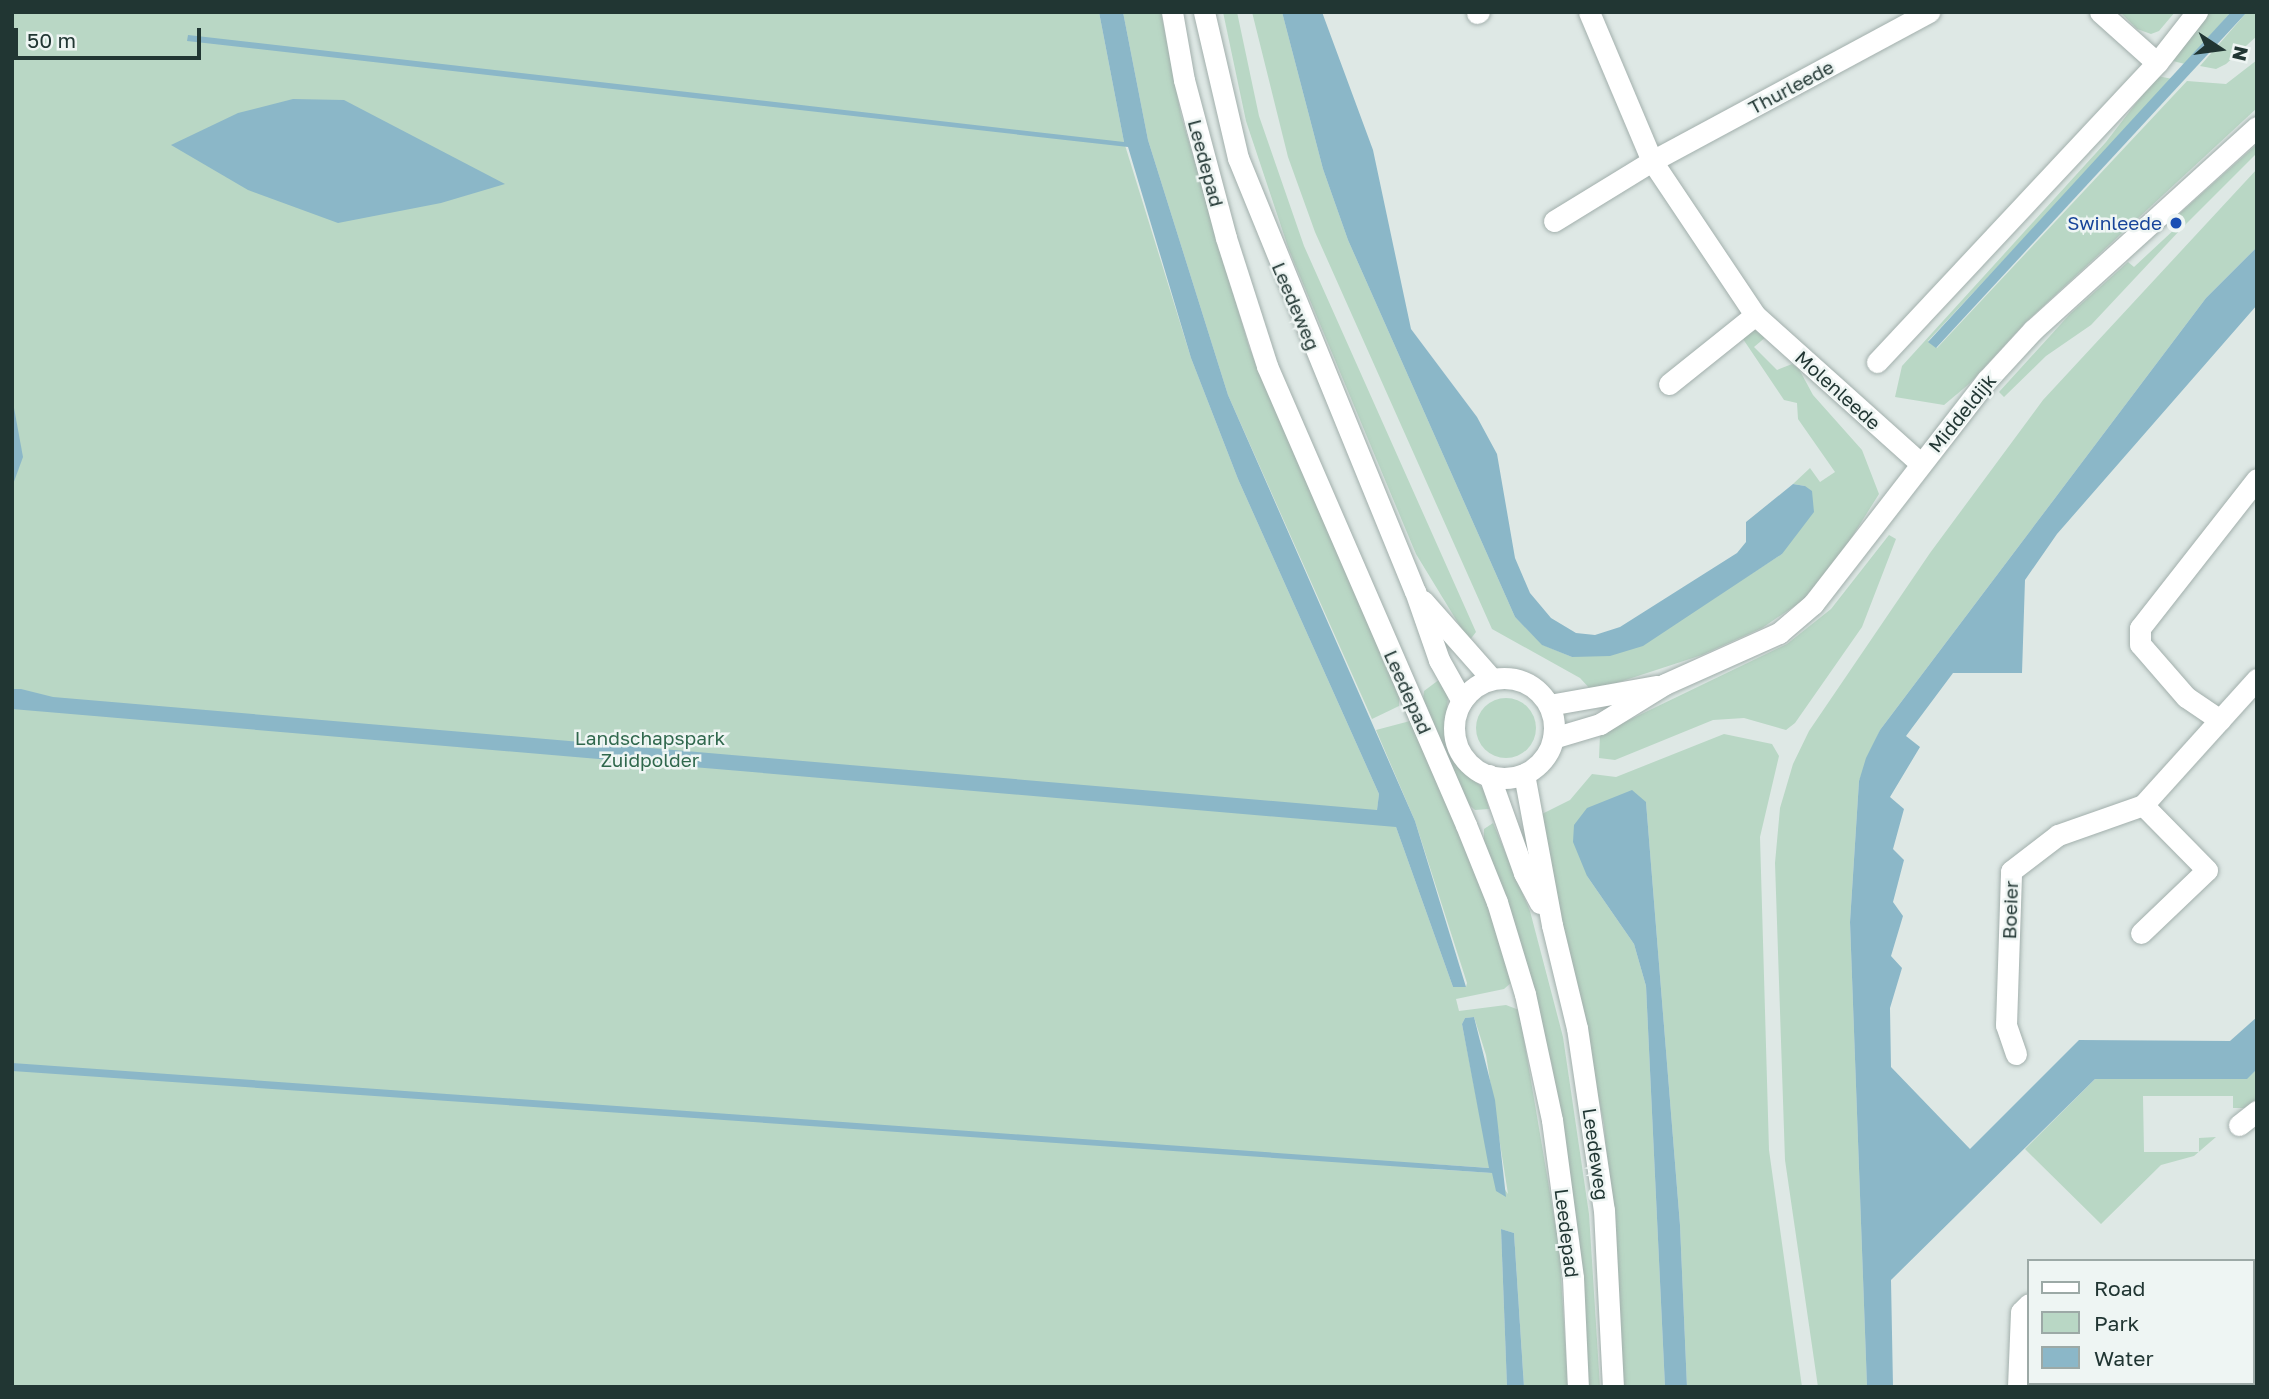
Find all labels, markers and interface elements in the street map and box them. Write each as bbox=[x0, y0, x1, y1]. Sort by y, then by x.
scale bar bbox=[18, 14, 205, 58]
north arrow bbox=[2185, 14, 2255, 84]
text: 50 m bbox=[27, 27, 76, 53]
text: N bbox=[2228, 44, 2254, 63]
street label: Thurleede bbox=[1745, 55, 1837, 119]
street label: Leedepad bbox=[1183, 117, 1229, 209]
place label: Swinleede bbox=[2067, 212, 2162, 234]
marker: Swinleede bbox=[2168, 215, 2184, 231]
street label: Leedeweg bbox=[1267, 259, 1325, 353]
street label: Molenleede bbox=[1791, 346, 1885, 434]
street label: Middeldijk bbox=[1923, 369, 2001, 457]
street label: Leedepad bbox=[1379, 646, 1437, 738]
park label: Landschapspark Zuidpolder bbox=[575, 727, 725, 771]
street label: Boeier bbox=[1998, 880, 2022, 940]
street label: Leedeweg bbox=[1578, 1106, 1614, 1202]
street label: Leedepad bbox=[1550, 1187, 1584, 1279]
legend bbox=[2028, 1259, 2255, 1385]
text: Road bbox=[2094, 1275, 2145, 1301]
text: Park bbox=[2094, 1310, 2139, 1336]
text: Water bbox=[2094, 1345, 2154, 1371]

